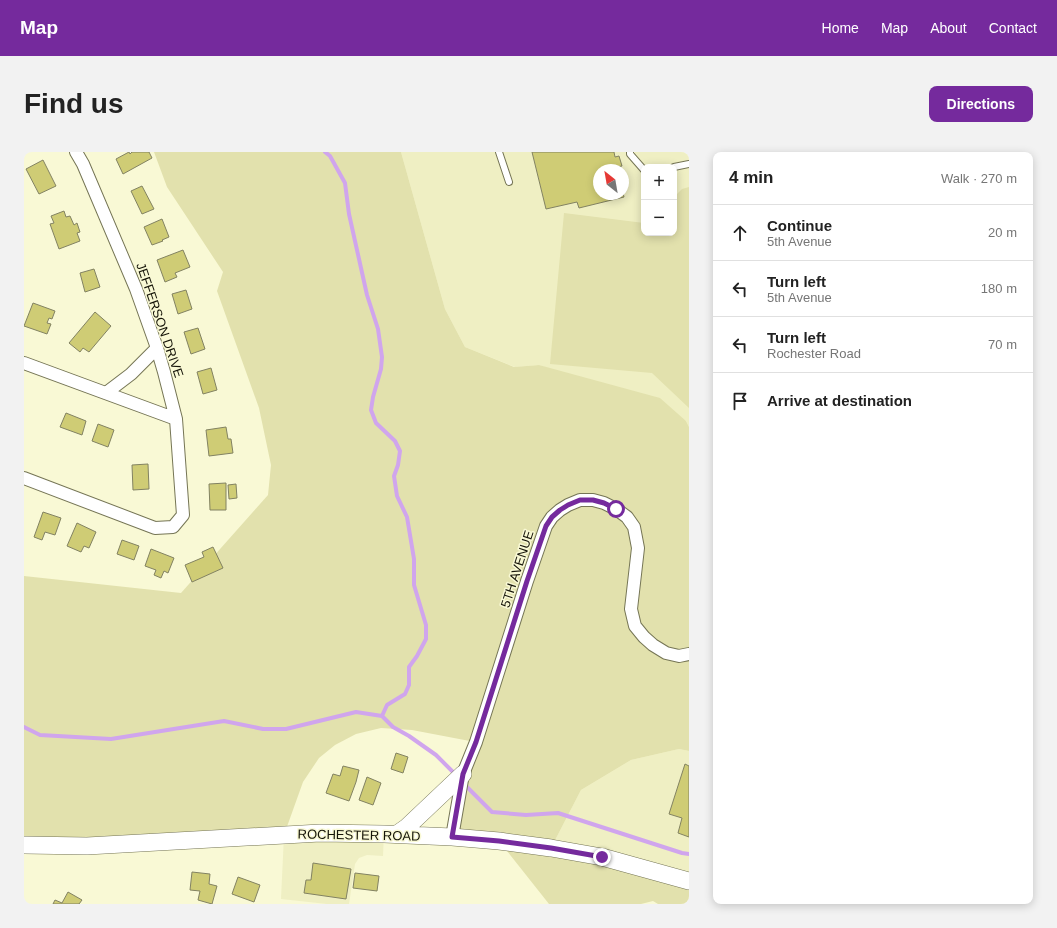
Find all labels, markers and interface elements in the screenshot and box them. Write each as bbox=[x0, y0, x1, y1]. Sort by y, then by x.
text: Map bbox=[20, 17, 58, 38]
text: Home bbox=[822, 20, 859, 36]
text: Map bbox=[881, 20, 908, 36]
text: About bbox=[930, 20, 967, 36]
text: Contact bbox=[989, 20, 1037, 36]
button: Directions bbox=[929, 86, 1033, 122]
text: Find us bbox=[24, 88, 124, 119]
north arrow bbox=[593, 164, 629, 200]
map controls bbox=[641, 164, 677, 236]
button: + bbox=[641, 164, 677, 200]
text: 4 min bbox=[729, 168, 773, 187]
text: Walk · 270 m bbox=[941, 171, 1017, 186]
button: − bbox=[641, 200, 677, 236]
text: Continue bbox=[767, 217, 832, 234]
icon: ahead bbox=[729, 222, 751, 244]
text: 20 m bbox=[988, 225, 1017, 240]
text: 5th Avenue bbox=[767, 234, 832, 249]
street label: JEFFERSON DRIVE bbox=[133, 261, 187, 380]
text: Turn left bbox=[767, 273, 826, 290]
icon: left bbox=[729, 278, 751, 300]
text: 180 m bbox=[981, 281, 1017, 296]
text: 5th Avenue bbox=[767, 290, 832, 305]
text: Turn left bbox=[767, 329, 826, 346]
icon: left bbox=[729, 334, 751, 356]
text: 70 m bbox=[988, 337, 1017, 352]
text: Rochester Road bbox=[767, 346, 861, 361]
icon: arrive bbox=[729, 390, 751, 412]
text: Arrive at destination bbox=[767, 392, 912, 409]
route start bbox=[607, 500, 625, 518]
street label: 5TH AVENUE bbox=[498, 528, 537, 609]
street label: ROCHESTER ROAD bbox=[297, 826, 421, 844]
route end bbox=[593, 848, 611, 866]

